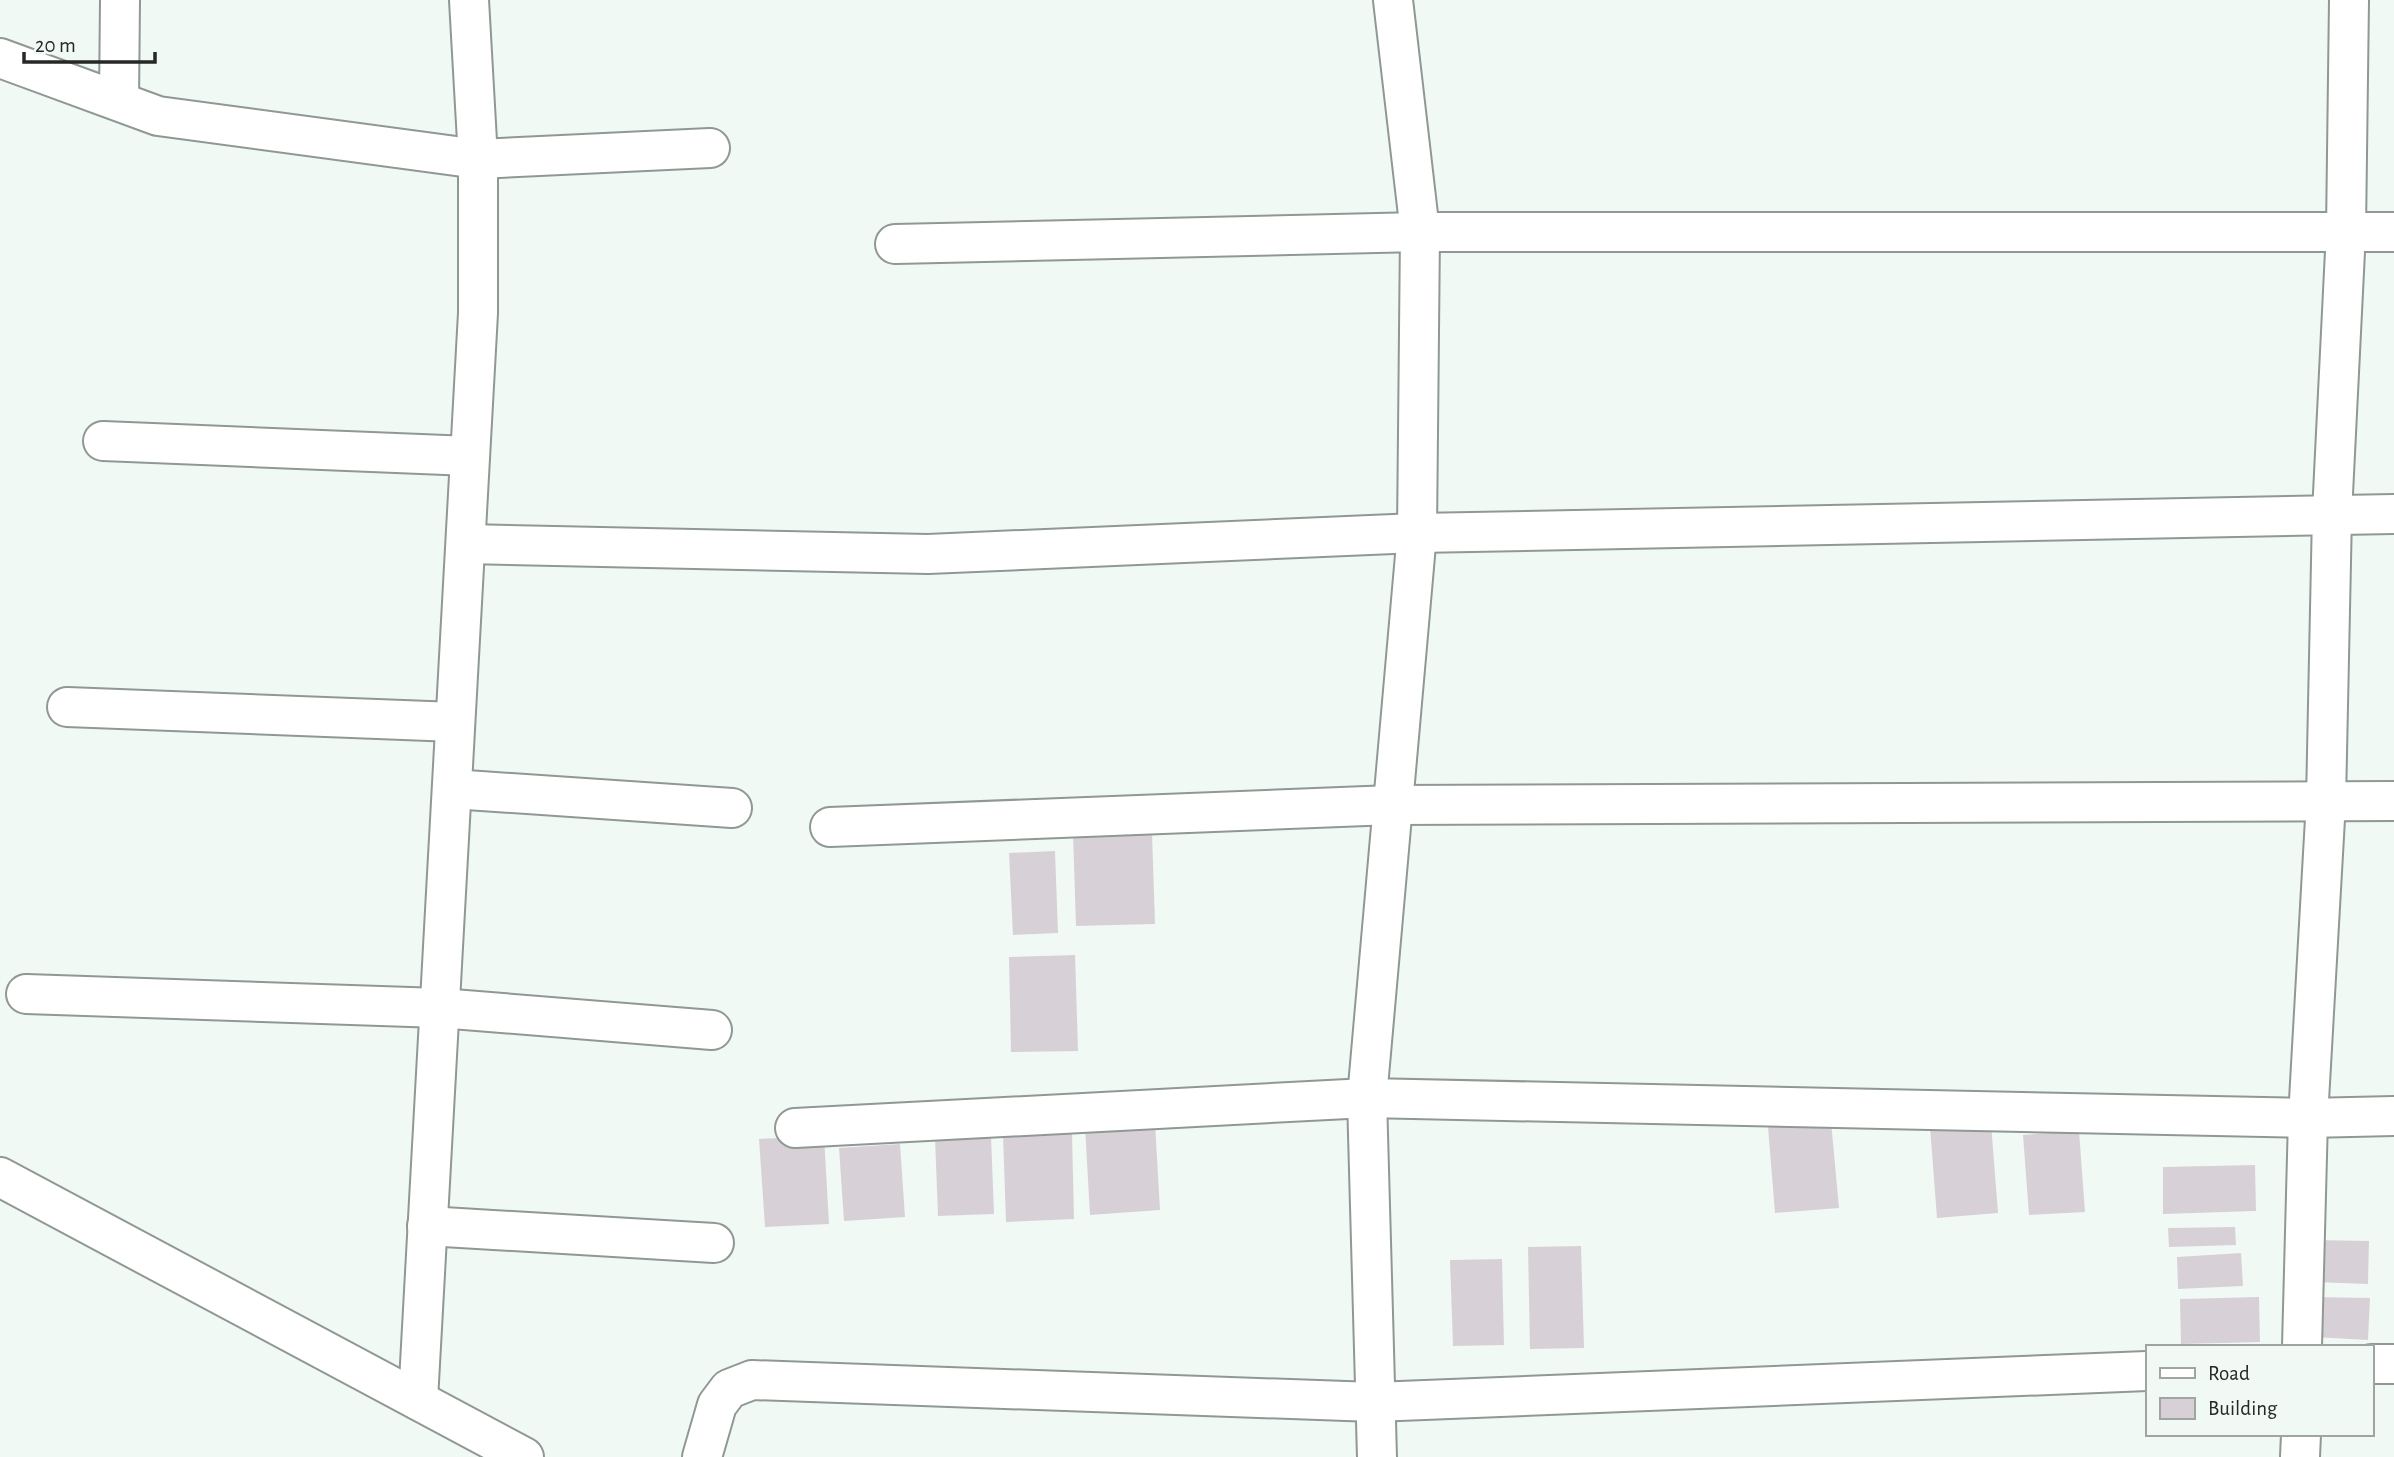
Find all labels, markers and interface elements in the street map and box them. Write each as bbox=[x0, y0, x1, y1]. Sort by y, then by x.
scale bar bbox=[24, 21, 156, 65]
text: 20 m bbox=[35, 35, 76, 56]
legend bbox=[2146, 1345, 2373, 1436]
text: Road bbox=[2208, 1363, 2250, 1384]
text: Building bbox=[2208, 1398, 2278, 1419]

